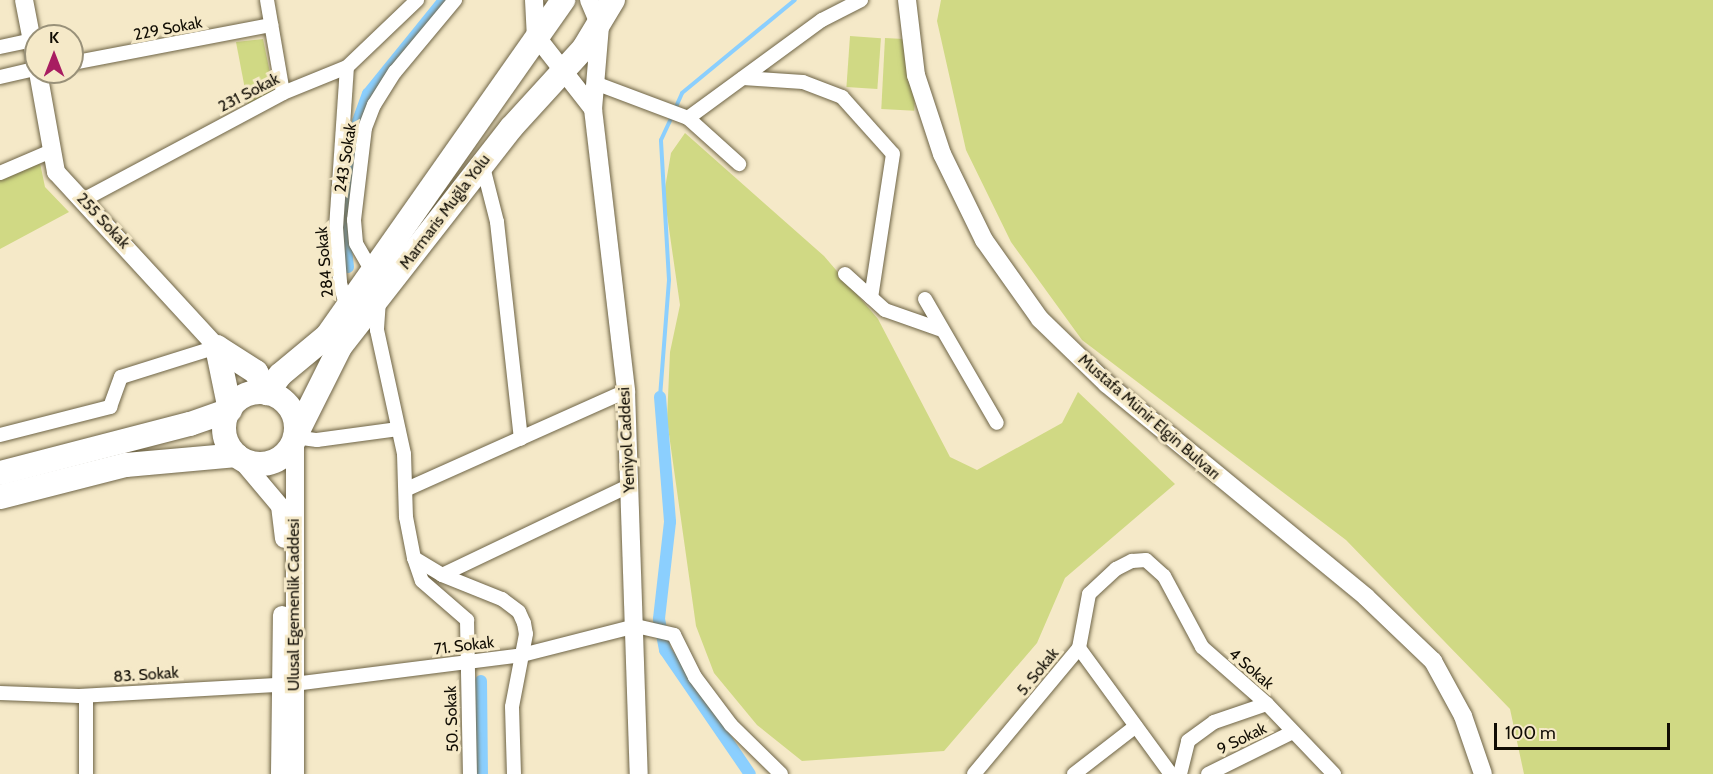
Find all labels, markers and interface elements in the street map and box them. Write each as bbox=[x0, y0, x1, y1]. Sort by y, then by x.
street label: 229 Sokak bbox=[132, 13, 204, 45]
north arrow bbox=[24, 24, 84, 84]
text: K bbox=[49, 28, 59, 47]
street label: 231 Sokak bbox=[215, 69, 283, 117]
street label: 243 Sokak bbox=[331, 122, 361, 194]
street label: Marmaris Muğla Yolu bbox=[396, 151, 494, 273]
street label: 255 Sokak bbox=[72, 189, 134, 253]
street label: 284 Sokak bbox=[312, 226, 338, 298]
street label: Mustafa Münir Elgin Bulvarı bbox=[1074, 350, 1224, 484]
street label: Yeniyol Caddesi bbox=[615, 387, 639, 493]
street label: Ulusal Egemenlik Caddesi bbox=[284, 519, 304, 691]
street label: 71. Sokak bbox=[433, 633, 495, 659]
street label: 5. Sokak bbox=[1013, 644, 1063, 700]
street label: 4 Sokak bbox=[1225, 644, 1277, 694]
street label: 83. Sokak bbox=[113, 663, 179, 687]
street label: 50. Sokak bbox=[441, 685, 463, 753]
scale bar bbox=[1497, 711, 1672, 749]
street label: 9 Sokak bbox=[1214, 719, 1270, 759]
text: 100 m bbox=[1505, 722, 1556, 744]

